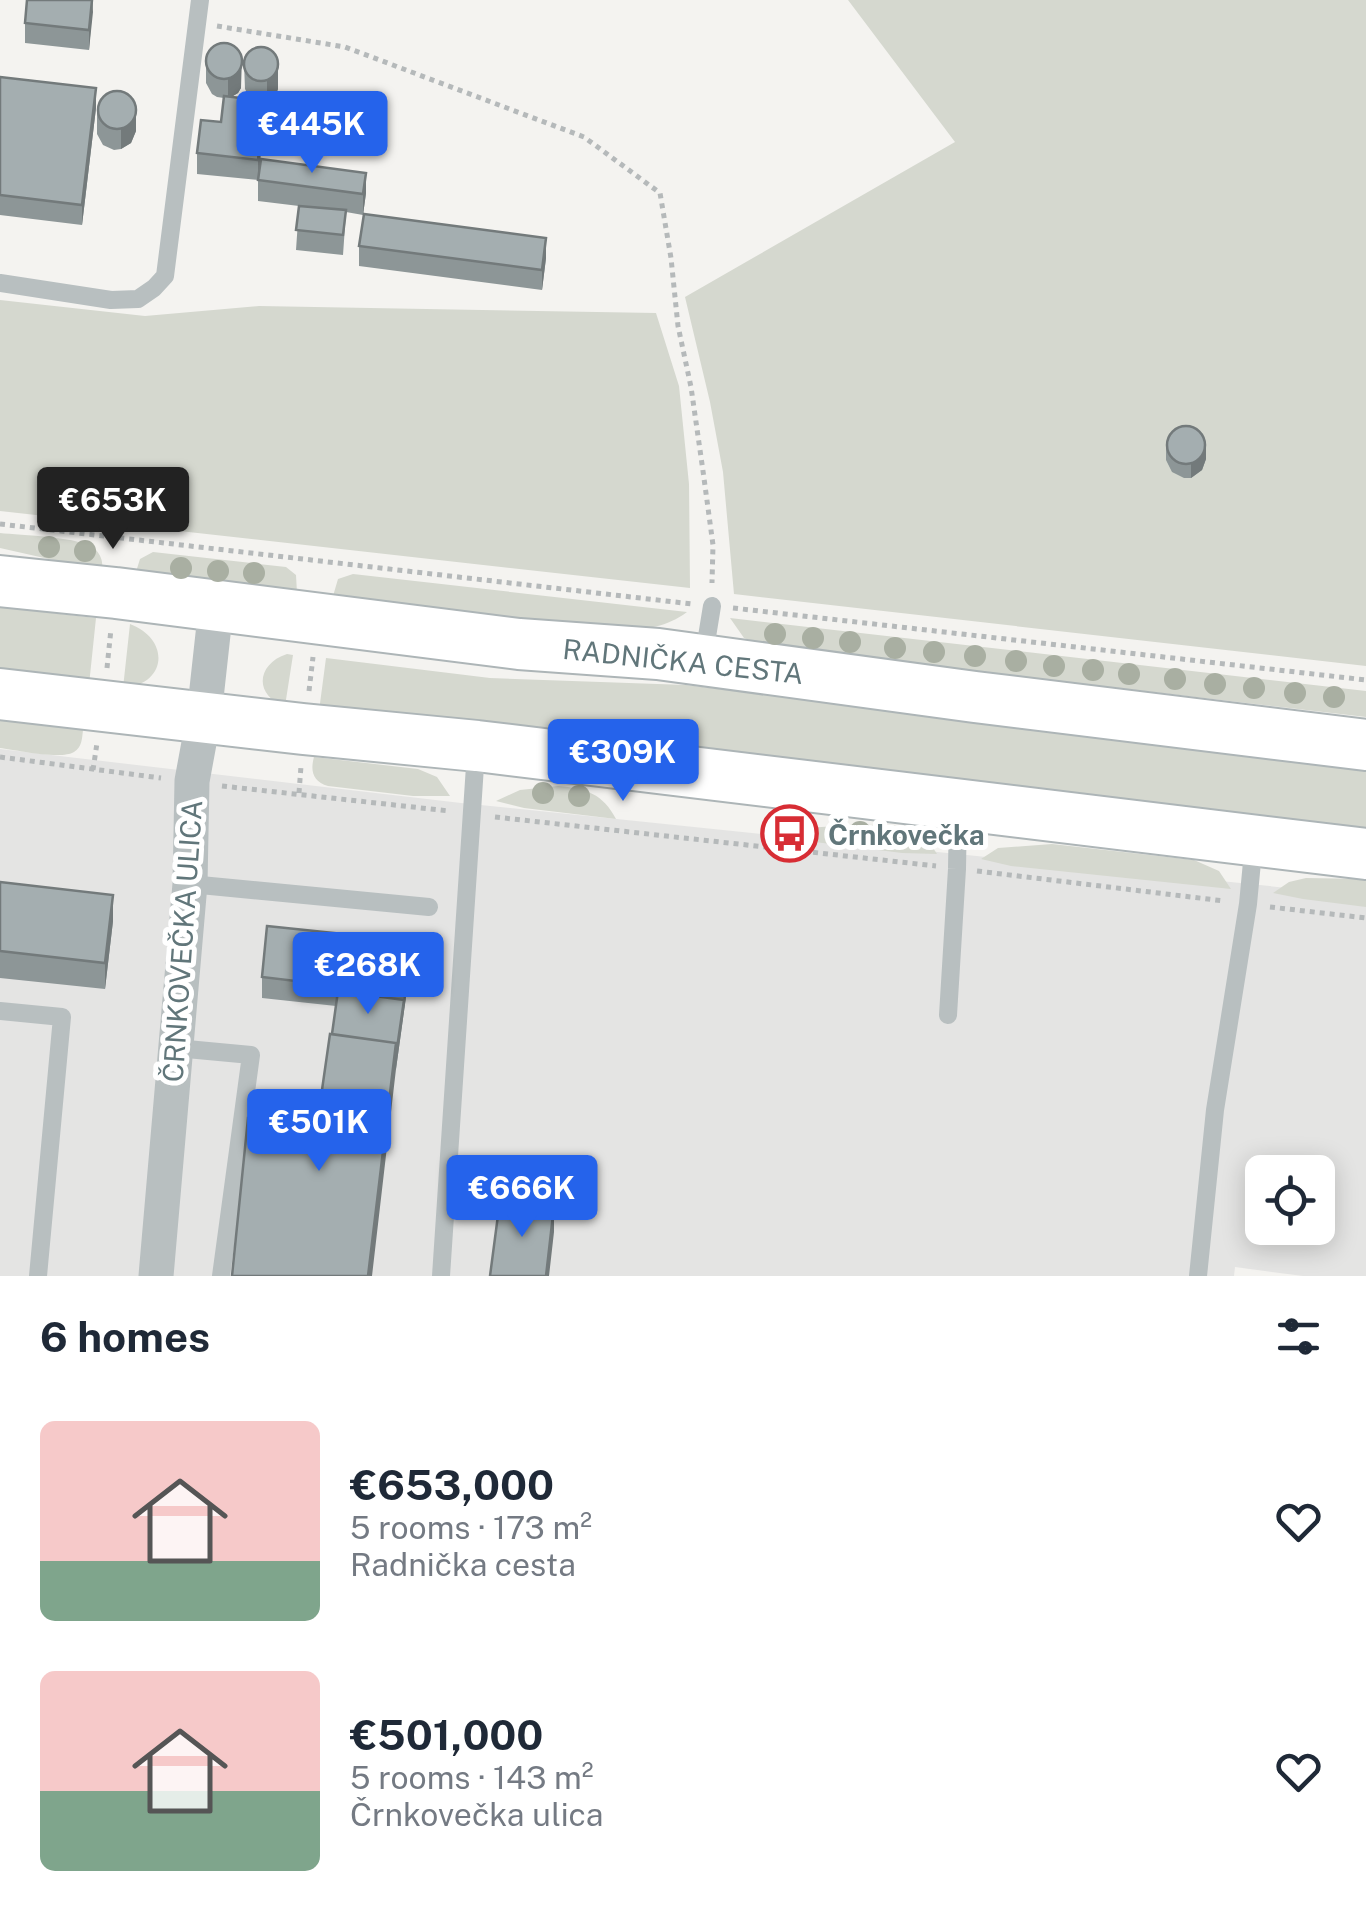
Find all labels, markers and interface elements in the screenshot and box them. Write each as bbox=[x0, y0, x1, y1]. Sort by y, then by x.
pin: €445K bbox=[242, 91, 382, 176]
text: €445K bbox=[259, 105, 366, 142]
pin: €653K bbox=[43, 467, 183, 552]
text: €653K bbox=[59, 481, 167, 518]
street label: RADNIČKA CESTA bbox=[561, 632, 805, 690]
pin: €309K bbox=[553, 719, 693, 804]
text: €309K bbox=[570, 733, 676, 770]
street label: ČRNKOVEČKA ULICA bbox=[156, 799, 208, 1083]
bus stop icon: Črnkovečka bbox=[759, 804, 819, 864]
place label: Črnkovečka bbox=[828, 818, 985, 851]
pin: €268K bbox=[298, 932, 438, 1017]
text: €268K bbox=[315, 946, 421, 983]
pin: €501K bbox=[249, 1089, 389, 1174]
text: €501K bbox=[269, 1103, 369, 1140]
pin: €666K bbox=[452, 1155, 592, 1240]
map controls bbox=[1245, 1155, 1335, 1245]
button: locate bbox=[1245, 1155, 1335, 1245]
text: €666K bbox=[468, 1169, 576, 1206]
icon: filters bbox=[1271, 1309, 1326, 1364]
text: 6 homes bbox=[40, 1312, 210, 1361]
text: €653,000 bbox=[350, 1460, 554, 1509]
icon: home bbox=[120, 1461, 240, 1581]
icon: heart bbox=[1271, 1494, 1326, 1549]
text: 5 rooms · 173 m² bbox=[350, 1509, 592, 1546]
text: Radnička cesta bbox=[350, 1546, 576, 1583]
text: €501,000 bbox=[350, 1710, 543, 1759]
icon: home bbox=[120, 1711, 240, 1831]
icon: heart bbox=[1271, 1744, 1326, 1799]
text: 5 rooms · 143 m² bbox=[350, 1759, 594, 1796]
text: Črnkovečka ulica bbox=[350, 1796, 603, 1833]

